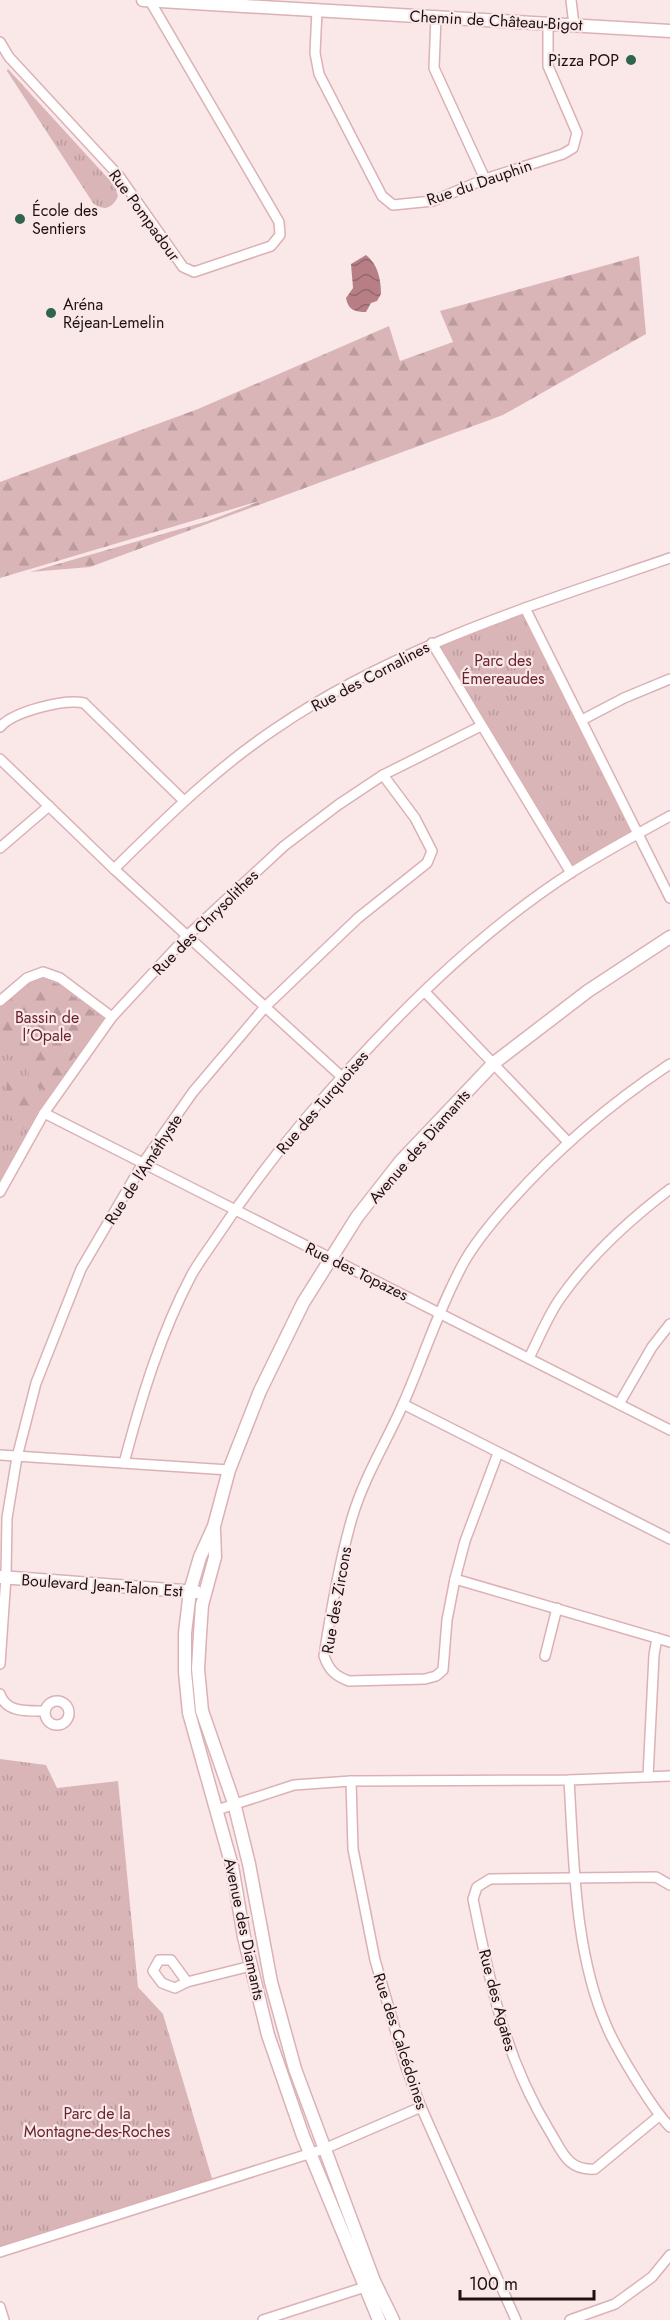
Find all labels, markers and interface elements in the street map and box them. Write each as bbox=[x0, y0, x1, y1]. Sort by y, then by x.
street label: Chemin de Château-Bigot bbox=[409, 4, 583, 37]
place label: Pizza POP bbox=[548, 49, 619, 72]
marker: Pizza POP bbox=[624, 53, 638, 67]
street label: Rue du Dauphin bbox=[424, 154, 535, 211]
street label: Rue Pompadour bbox=[103, 165, 186, 266]
place label: École des Sentiers bbox=[32, 199, 98, 240]
marker: École des Sentiers bbox=[13, 212, 27, 226]
place label: Aréna Réjean‑Lemelin bbox=[63, 293, 164, 334]
marker: Aréna Réjean‑Lemelin bbox=[44, 306, 58, 320]
street label: Rue des Cornalines bbox=[307, 635, 434, 717]
park label: Parc des Émereaudes bbox=[462, 649, 544, 690]
street label: Rue des Chrysolithes bbox=[147, 864, 263, 980]
park label: Bassin de l'Opale bbox=[15, 1006, 79, 1047]
street label: Rue des Turquoises bbox=[271, 1046, 374, 1159]
street label: Avenue des Diamants bbox=[363, 1084, 476, 1209]
street label: Rue de l'Améthyste bbox=[99, 1110, 188, 1229]
street label: Rue des Topazes bbox=[301, 1237, 412, 1306]
street label: Rue des Zircons bbox=[316, 1545, 357, 1655]
street label: Boulevard Jean-Talon Est bbox=[21, 1568, 184, 1603]
street label: Avenue des Diamants bbox=[218, 1856, 271, 2002]
street label: Rue des Agates bbox=[473, 1946, 522, 2054]
street label: Rue des Calcédoines bbox=[368, 1970, 433, 2112]
park label: Parc de la Montagne-des-Roches bbox=[24, 2102, 170, 2143]
scale bar bbox=[460, 2263, 594, 2301]
text: 100 m bbox=[469, 2271, 518, 2297]

